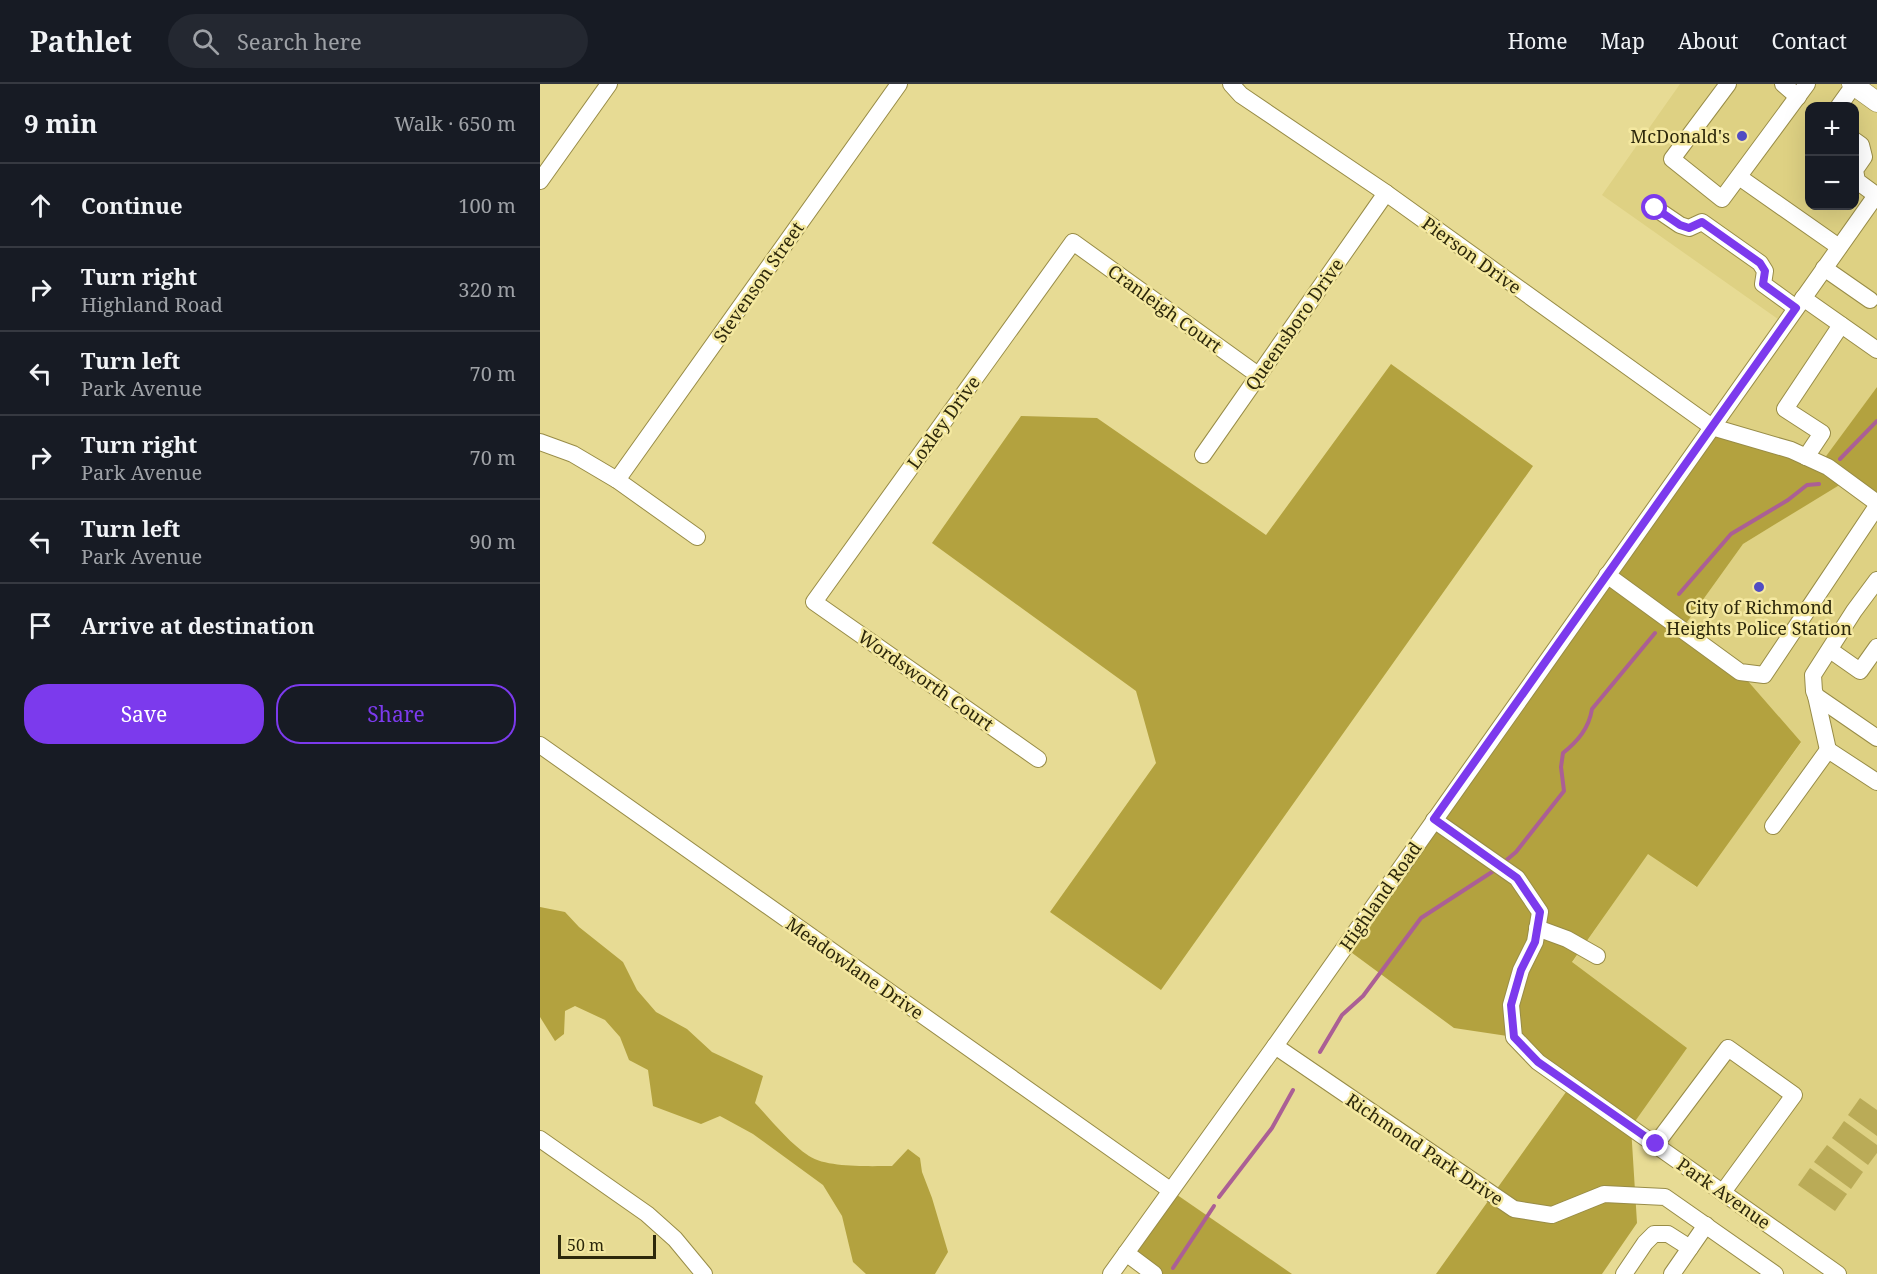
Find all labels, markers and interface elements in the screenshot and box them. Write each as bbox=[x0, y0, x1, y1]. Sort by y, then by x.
search box bbox=[168, 14, 588, 68]
text: Pathlet bbox=[30, 22, 132, 60]
icon: search bbox=[189, 25, 222, 58]
text: Search here bbox=[237, 26, 362, 56]
text: Home bbox=[1508, 27, 1568, 55]
text: Map bbox=[1601, 27, 1645, 55]
text: About bbox=[1678, 27, 1739, 55]
text: Contact bbox=[1772, 27, 1847, 55]
map controls bbox=[1805, 102, 1859, 210]
button: + bbox=[1805, 102, 1859, 156]
text: 9 min bbox=[24, 105, 98, 141]
text: Walk · 650 m bbox=[394, 110, 516, 137]
place label: McDonald's bbox=[1630, 124, 1730, 148]
marker: McDonald's bbox=[1735, 129, 1749, 143]
button: − bbox=[1805, 156, 1859, 210]
icon: ahead bbox=[24, 189, 57, 222]
text: Continue bbox=[81, 190, 183, 220]
text: 100 m bbox=[458, 192, 516, 219]
route start bbox=[1641, 194, 1667, 220]
street label: Pierson Drive bbox=[1418, 211, 1526, 299]
street label: Stevenson Street bbox=[707, 217, 809, 347]
street label: Queensboro Drive bbox=[1239, 253, 1349, 395]
street label: Cranleigh Court bbox=[1103, 259, 1227, 357]
text: Turn right bbox=[81, 261, 197, 291]
icon: right bbox=[24, 273, 57, 306]
text: 320 m bbox=[458, 276, 516, 303]
text: Highland Road bbox=[81, 291, 223, 318]
text: Turn left bbox=[81, 345, 180, 375]
icon: left bbox=[24, 357, 57, 390]
text: 70 m bbox=[470, 360, 516, 387]
street label: Loxley Drive bbox=[901, 371, 985, 473]
text: Park Avenue bbox=[81, 375, 202, 402]
text: Turn right bbox=[81, 429, 197, 459]
icon: right bbox=[24, 441, 57, 474]
text: 70 m bbox=[470, 444, 516, 471]
text: Park Avenue bbox=[81, 459, 202, 486]
text: Turn left bbox=[81, 513, 180, 543]
icon: left bbox=[24, 525, 57, 558]
text: 90 m bbox=[470, 528, 516, 555]
text: Park Avenue bbox=[81, 543, 202, 570]
marker: City of Richmond Heights Police Station bbox=[1752, 580, 1766, 594]
place label: City of Richmond Heights Police Station bbox=[1666, 595, 1852, 640]
icon: arrive bbox=[24, 609, 57, 642]
text: Arrive at destination bbox=[81, 610, 315, 640]
street label: Wordsworth Court bbox=[853, 624, 999, 736]
button: Save bbox=[24, 684, 264, 744]
button: Share bbox=[276, 684, 516, 744]
street label: Highland Road bbox=[1334, 837, 1426, 955]
street label: Meadowlane Drive bbox=[782, 912, 928, 1024]
street label: Richmond Park Drive bbox=[1342, 1087, 1508, 1211]
route end bbox=[1642, 1130, 1668, 1156]
street label: Park Avenue bbox=[1672, 1152, 1776, 1234]
scale bar bbox=[558, 1232, 656, 1260]
text: 50 m bbox=[567, 1234, 604, 1256]

